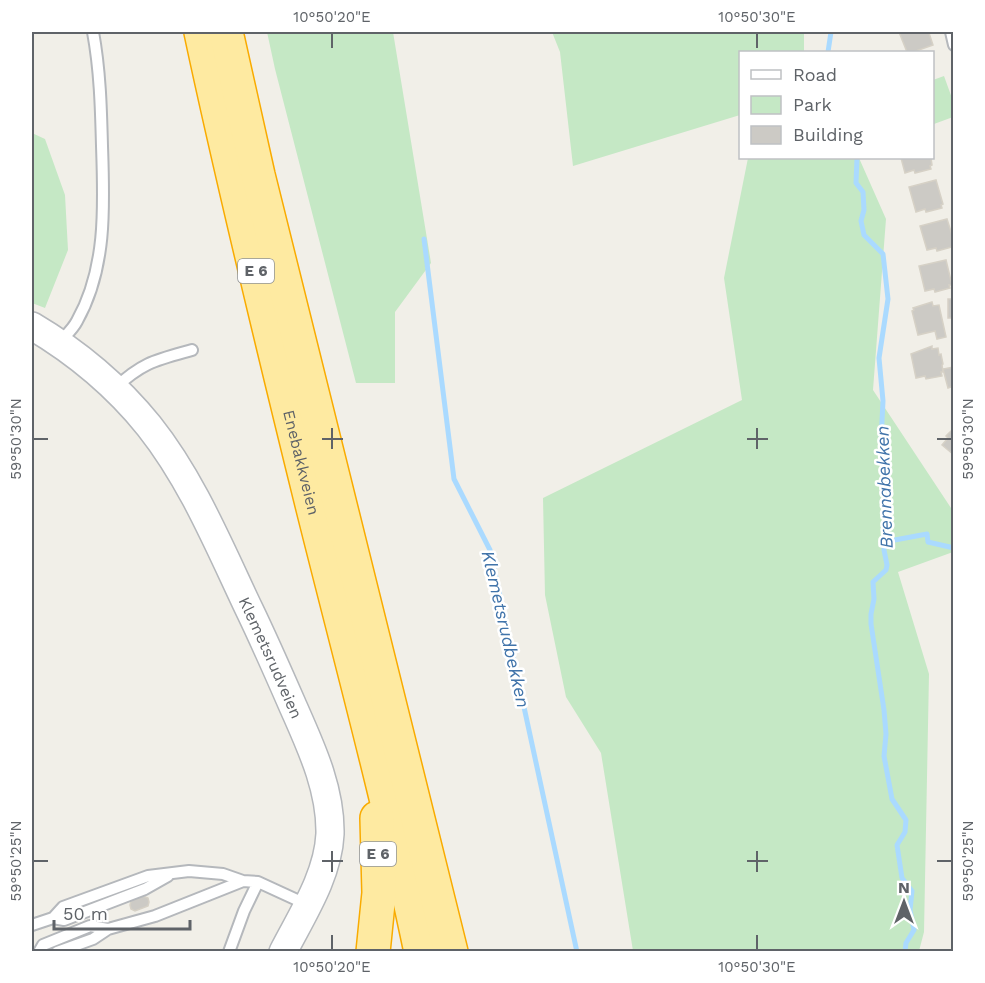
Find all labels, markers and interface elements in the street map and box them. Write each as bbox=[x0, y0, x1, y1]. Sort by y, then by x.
text: 10°50'20"E bbox=[293, 8, 371, 26]
text: 10°50'30"E bbox=[718, 8, 796, 26]
legend bbox=[739, 51, 934, 159]
text: Road bbox=[793, 64, 837, 85]
text: Park bbox=[793, 94, 832, 115]
text: Building bbox=[793, 124, 863, 145]
road number: E 6 bbox=[238, 259, 274, 283]
text: 59°50'30"N bbox=[7, 398, 25, 480]
text: 59°50'30"N bbox=[959, 398, 977, 480]
street label: Enebakkveien bbox=[280, 408, 324, 517]
water label: Brennabekken bbox=[871, 425, 897, 549]
water label: Klemetsrudbekken bbox=[478, 548, 534, 710]
street label: Klemetsrudveien bbox=[235, 594, 307, 721]
text: 59°50'25"N bbox=[7, 821, 25, 902]
text: 59°50'25"N bbox=[959, 821, 977, 902]
road number: E 6 bbox=[360, 842, 396, 866]
north arrow bbox=[874, 872, 934, 932]
text: N bbox=[898, 878, 910, 897]
scale bar bbox=[54, 893, 190, 931]
text: 50 m bbox=[63, 903, 108, 924]
text: 10°50'20"E bbox=[293, 958, 371, 976]
text: 10°50'30"E bbox=[718, 958, 796, 976]

